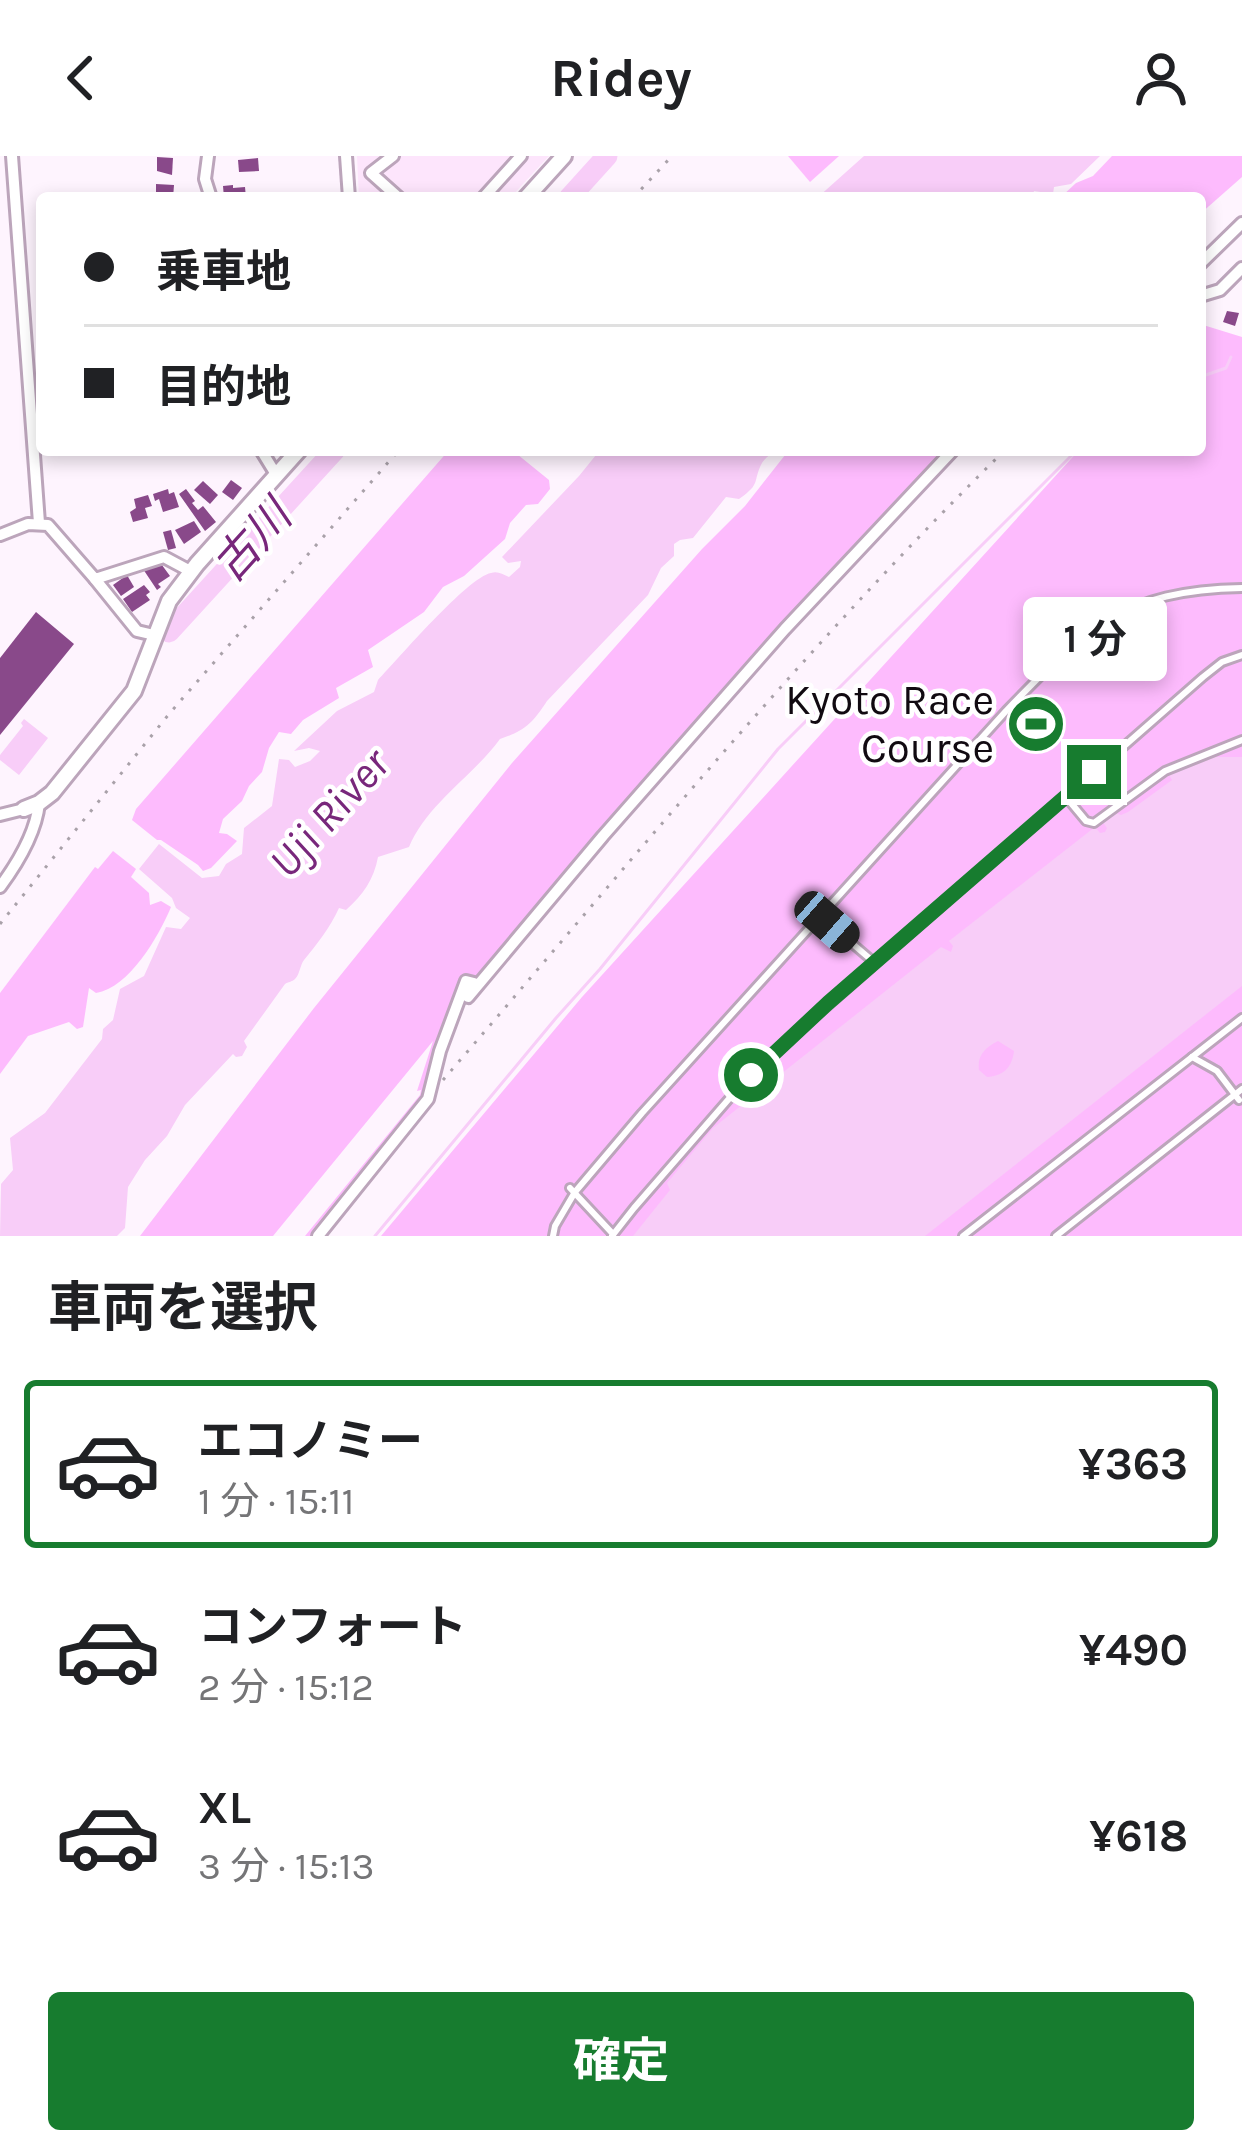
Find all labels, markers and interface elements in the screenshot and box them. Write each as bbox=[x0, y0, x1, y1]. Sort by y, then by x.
icon: back bbox=[48, 45, 114, 111]
icon: person bbox=[1128, 45, 1194, 111]
text: Ridey bbox=[550, 46, 692, 110]
text: 乗車地 bbox=[156, 246, 291, 298]
text: 目的地 bbox=[156, 361, 291, 413]
water label: 古川 bbox=[203, 487, 304, 592]
callout: 1 分 bbox=[1022, 598, 1166, 682]
text: 1 分 bbox=[1064, 616, 1126, 662]
place label: Kyoto Race Course bbox=[785, 675, 994, 773]
sports icon: Kyoto Race Course bbox=[1005, 693, 1067, 755]
water label: Uji River bbox=[258, 737, 402, 889]
route end bbox=[1067, 745, 1121, 799]
car bbox=[788, 885, 866, 959]
route start bbox=[724, 1048, 778, 1102]
text: 車両を選択 bbox=[48, 1276, 318, 1340]
icon: car bbox=[54, 1410, 162, 1518]
text: エコノミー bbox=[198, 1415, 423, 1467]
text: ¥363 bbox=[1078, 1438, 1188, 1490]
text: 1 分 · 15:11 bbox=[198, 1478, 354, 1524]
icon: car bbox=[54, 1596, 162, 1704]
text: コンフォート bbox=[198, 1601, 467, 1653]
text: ¥490 bbox=[1079, 1624, 1188, 1676]
text: 2 分 · 15:12 bbox=[198, 1664, 374, 1710]
icon: car bbox=[54, 1782, 162, 1890]
text: XL bbox=[198, 1782, 251, 1834]
text: ¥618 bbox=[1089, 1810, 1188, 1862]
text: 3 分 · 15:13 bbox=[198, 1843, 375, 1889]
button: 確定 bbox=[48, 1992, 1194, 2130]

